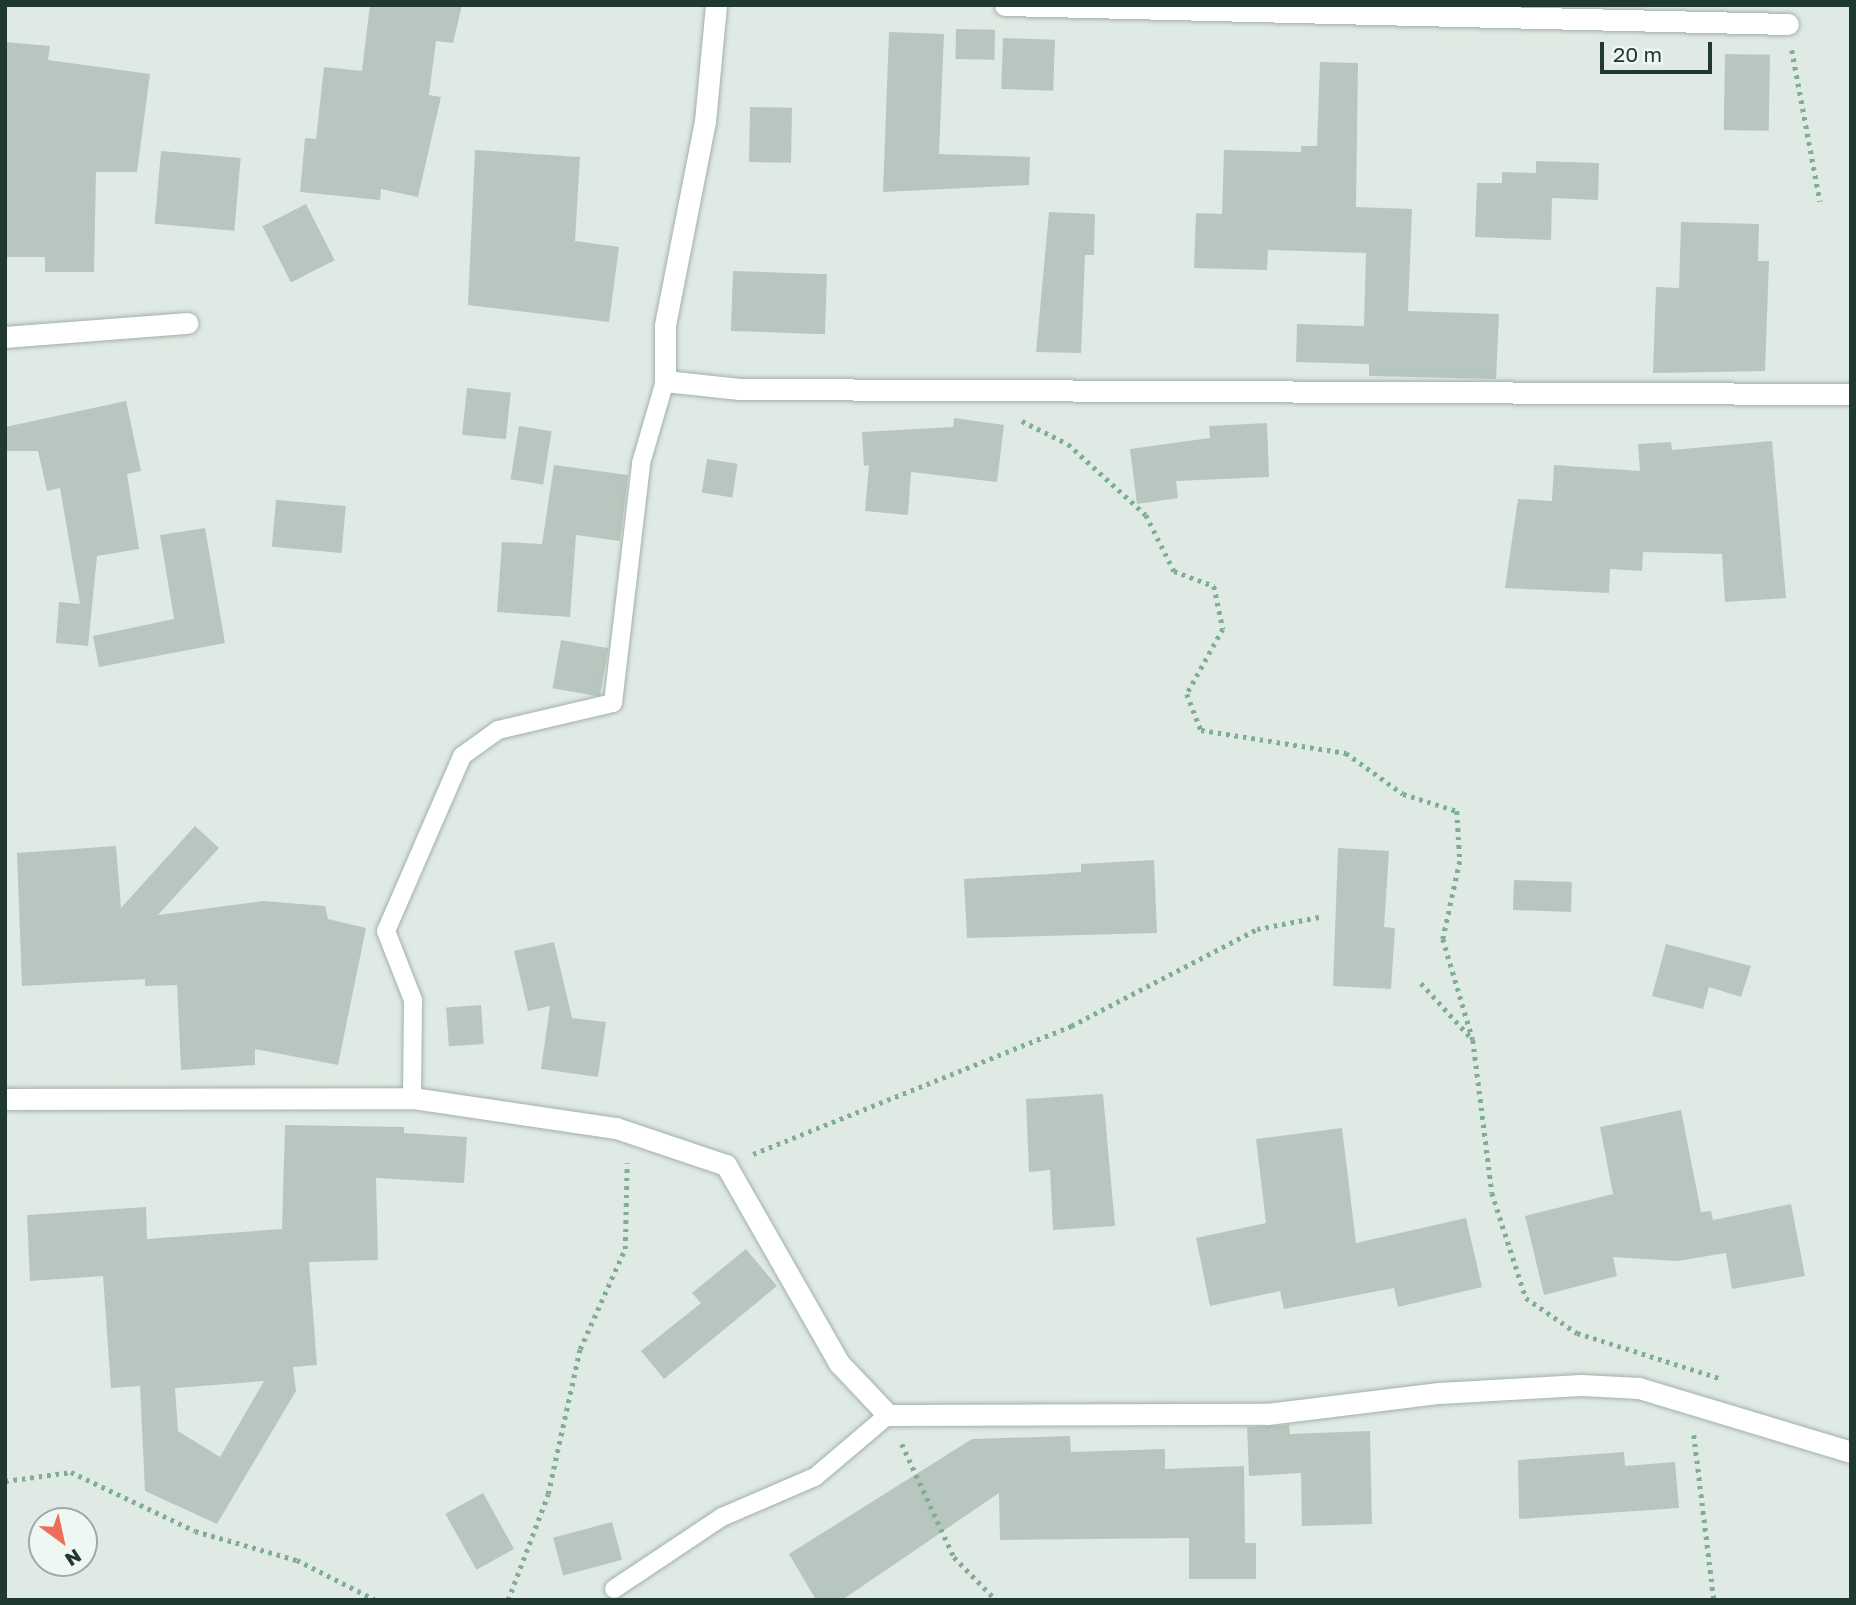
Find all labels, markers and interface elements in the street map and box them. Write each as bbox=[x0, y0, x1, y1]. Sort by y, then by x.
scale bar bbox=[1604, 28, 1716, 72]
text: 20 m bbox=[1613, 41, 1662, 67]
north arrow bbox=[28, 1507, 98, 1577]
text: N bbox=[61, 1545, 86, 1572]

